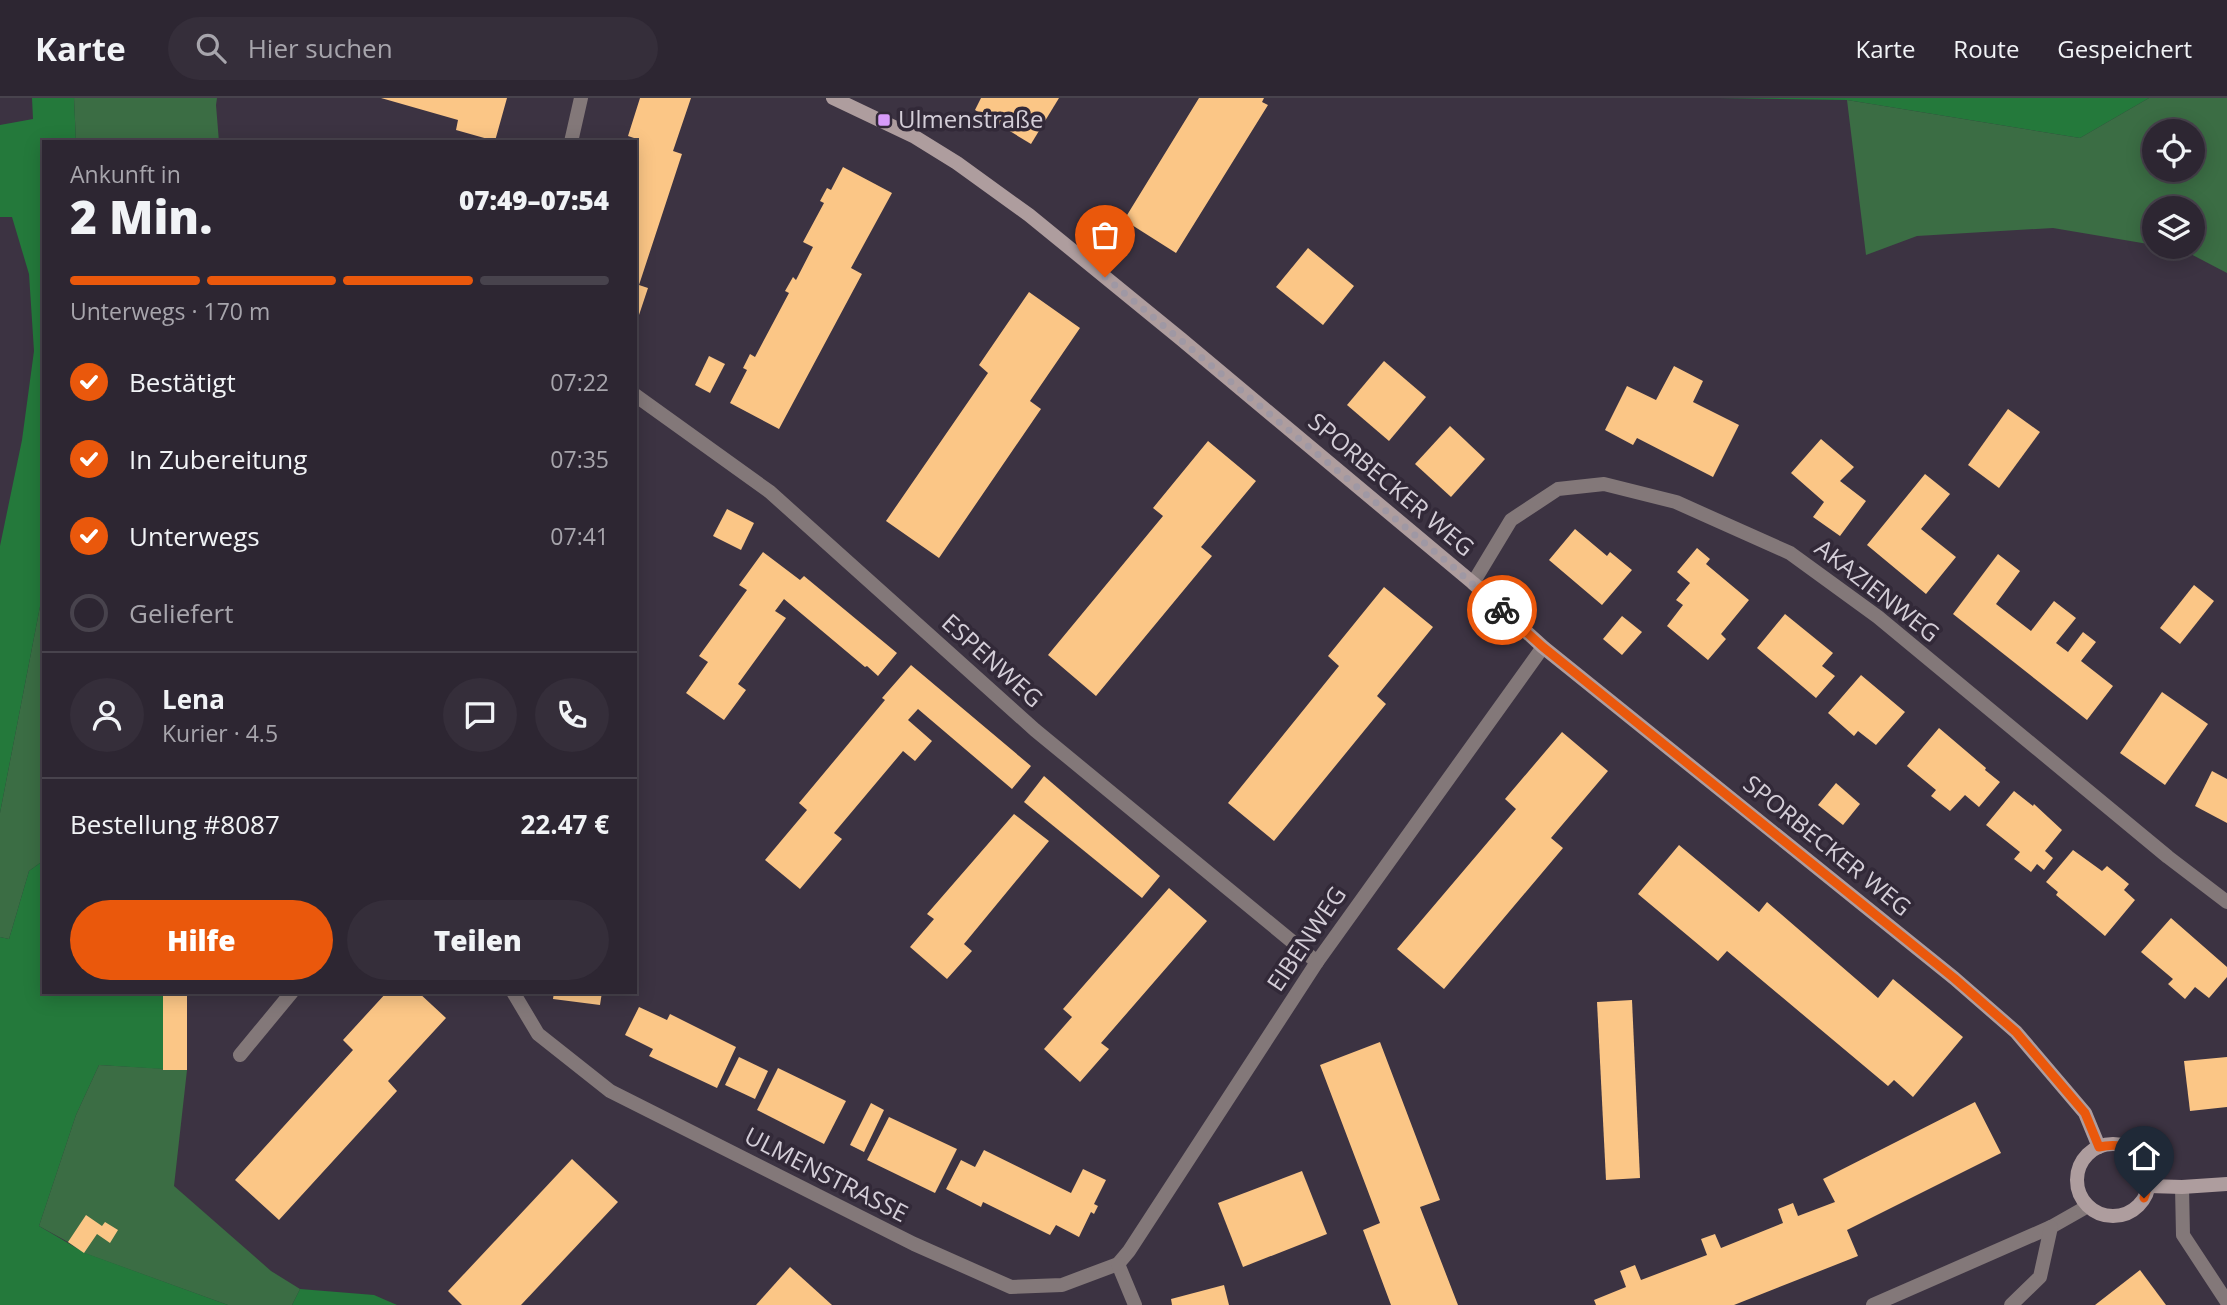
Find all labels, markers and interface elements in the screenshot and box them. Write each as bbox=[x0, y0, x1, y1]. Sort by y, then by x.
search box bbox=[168, 17, 658, 80]
text: Karte bbox=[35, 26, 126, 71]
icon: search bbox=[192, 29, 230, 67]
text: Hier suchen bbox=[248, 30, 393, 66]
text: Karte bbox=[1855, 32, 1915, 65]
text: Route bbox=[1953, 32, 2019, 65]
text: Gespeichert bbox=[2057, 32, 2192, 65]
place label: Ulmenstraße bbox=[898, 102, 1044, 135]
marker: Ulmenstraße bbox=[876, 112, 892, 128]
map controls bbox=[2142, 119, 2205, 259]
button: locate bbox=[2142, 119, 2205, 182]
text: Ankunft in bbox=[70, 158, 181, 190]
text: 07:49–07:54 bbox=[459, 182, 609, 218]
text: 2 Min. bbox=[70, 185, 212, 247]
button: layers bbox=[2142, 196, 2205, 259]
pin bbox=[1075, 205, 1135, 277]
icon: bag bbox=[1086, 216, 1124, 254]
text: Unterwegs · 170 m bbox=[70, 295, 270, 327]
icon: check bbox=[70, 363, 108, 401]
text: Bestätigt bbox=[129, 364, 236, 400]
text: 07:22 bbox=[550, 366, 609, 398]
street label: SPORBECKER WEG bbox=[1302, 405, 1482, 563]
icon: check bbox=[70, 440, 108, 478]
text: In Zubereitung bbox=[129, 441, 307, 477]
text: 07:35 bbox=[550, 443, 609, 475]
icon: check bbox=[70, 517, 108, 555]
text: Unterwegs bbox=[129, 518, 260, 554]
text: 07:41 bbox=[550, 520, 609, 552]
street label: AKAZIENWEG bbox=[1809, 531, 1947, 649]
courier bbox=[1467, 575, 1537, 645]
icon: bike bbox=[1483, 591, 1521, 629]
text: Geliefert bbox=[129, 595, 233, 631]
street label: ESPENWEG bbox=[935, 606, 1051, 714]
button: person bbox=[70, 678, 144, 752]
button: chat bbox=[443, 678, 517, 752]
button: phone bbox=[535, 678, 609, 752]
text: Lena bbox=[162, 681, 225, 717]
text: Kurier · 4.5 bbox=[162, 717, 278, 749]
street label: SPORBECKER WEG bbox=[1737, 767, 1919, 923]
text: Bestellung #8087 bbox=[70, 806, 280, 842]
text: 22.47 € bbox=[521, 806, 609, 842]
street label: EIBENWEG bbox=[1259, 879, 1353, 997]
button: Hilfe bbox=[70, 900, 333, 980]
button: Teilen bbox=[347, 900, 609, 980]
street label: ULMENSTRASSE bbox=[739, 1118, 914, 1229]
pin bbox=[2114, 1126, 2174, 1198]
icon: home bbox=[2125, 1137, 2163, 1175]

